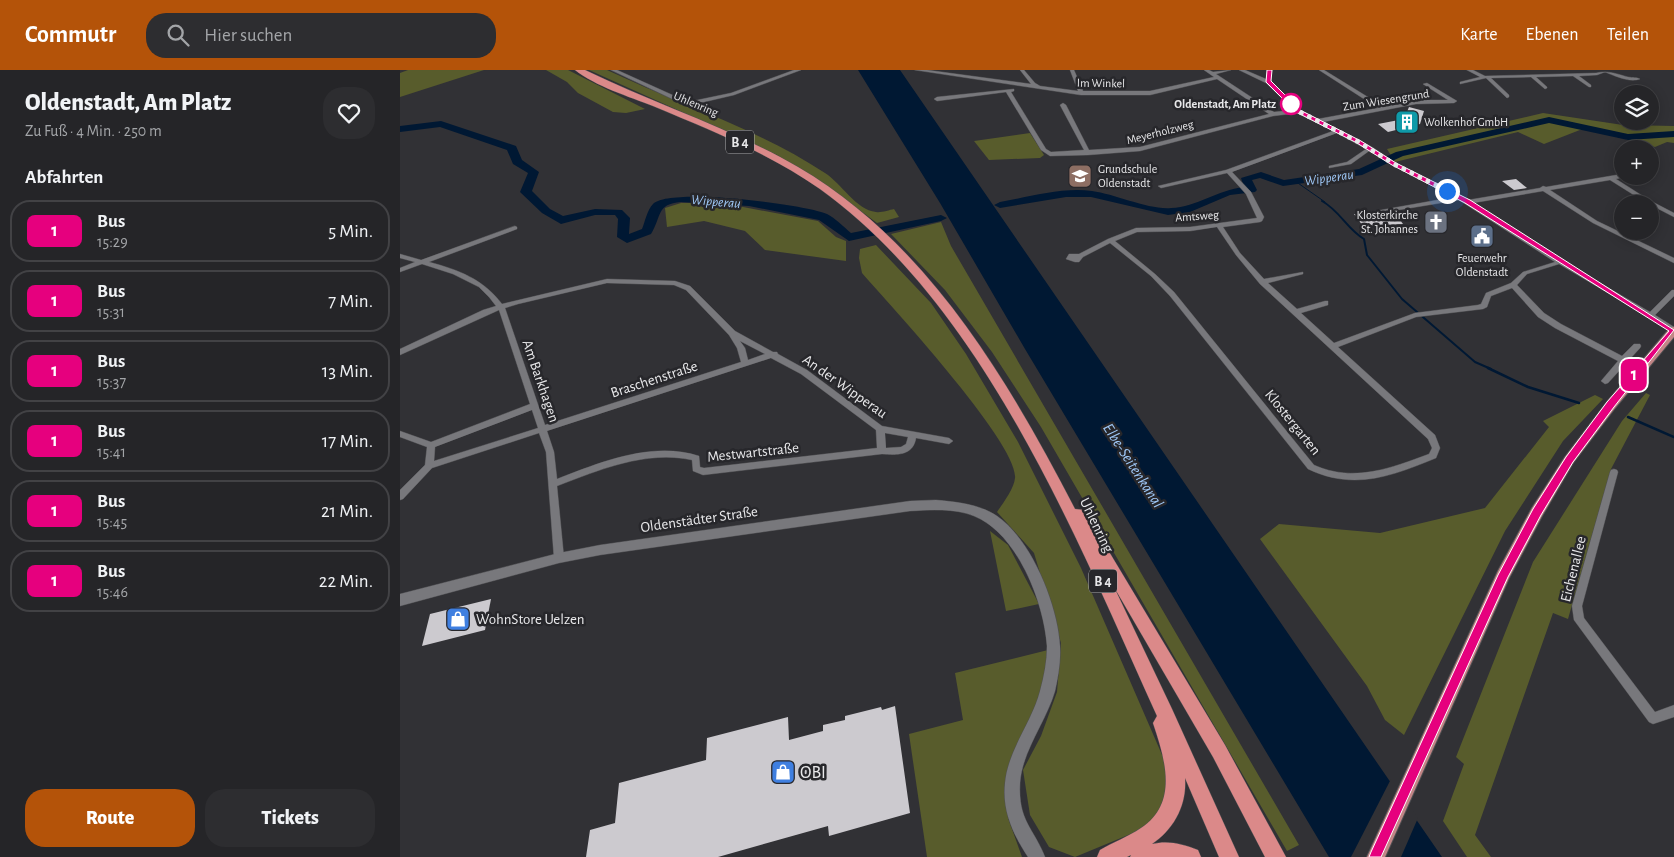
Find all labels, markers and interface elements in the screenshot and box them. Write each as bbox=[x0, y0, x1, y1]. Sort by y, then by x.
search box bbox=[146, 13, 496, 58]
icon: search bbox=[164, 21, 192, 49]
text: Commutr bbox=[25, 23, 116, 47]
text: Hier suchen bbox=[204, 26, 292, 45]
text: Karte bbox=[1460, 26, 1498, 44]
text: Ebenen bbox=[1526, 26, 1579, 44]
text: Teilen bbox=[1607, 26, 1649, 44]
street label: Im Winkel bbox=[1077, 77, 1125, 89]
map controls bbox=[1614, 85, 1659, 240]
button: layers bbox=[1614, 85, 1659, 130]
button: heart bbox=[323, 87, 375, 139]
street label: Zum Wiesengrund bbox=[1342, 87, 1430, 113]
street label: Uhlenring bbox=[672, 89, 720, 119]
text: Oldenstadt, Am Platz bbox=[25, 91, 231, 115]
marker: Oldenstadt, Am Platz bbox=[1280, 93, 1302, 115]
place label: Oldenstadt, Am Platz bbox=[1174, 98, 1276, 110]
building icon: Wolkenhof GmbH bbox=[1394, 109, 1420, 135]
place label: Wolkenhof GmbH bbox=[1424, 116, 1508, 128]
street label: Meyerholzweg bbox=[1125, 118, 1195, 147]
text: Zu Fuß · 4 Min. · 250 m bbox=[25, 123, 162, 139]
road number: B 4 bbox=[726, 131, 754, 154]
button: + bbox=[1614, 140, 1659, 185]
school or university icon: Grundschule Oldenstadt bbox=[1067, 163, 1093, 189]
place label: Grundschule Oldenstadt bbox=[1098, 163, 1157, 189]
text: Abfahrten bbox=[25, 168, 103, 187]
water label: Wipperau bbox=[1304, 168, 1355, 188]
your location bbox=[1435, 179, 1460, 204]
water label: Wipperau bbox=[691, 193, 741, 211]
button: − bbox=[1614, 195, 1659, 240]
street label: Amtsweg bbox=[1175, 208, 1219, 224]
place label: Klosterkirche St. Johannes bbox=[1356, 209, 1418, 235]
church icon: Klosterkirche St. Johannes bbox=[1423, 209, 1449, 235]
text: Bus bbox=[97, 212, 125, 231]
text: 1 bbox=[51, 222, 58, 240]
text: 5 Min. bbox=[328, 222, 373, 241]
public building icon: Feuerwehr Oldenstadt bbox=[1469, 223, 1495, 249]
text: 15:29 bbox=[97, 234, 128, 250]
place label: Feuerwehr Oldenstadt bbox=[1456, 252, 1508, 278]
text: Bus bbox=[97, 282, 125, 301]
text: 1 bbox=[51, 292, 58, 310]
text: 7 Min. bbox=[328, 292, 373, 311]
text: 15:31 bbox=[97, 304, 125, 320]
street label: Am Barkhagen bbox=[519, 338, 562, 424]
text: Bus bbox=[97, 352, 125, 371]
street label: An der Wipperau bbox=[800, 352, 890, 421]
street label: Braschenstraße bbox=[609, 358, 700, 401]
line badge: 1 bbox=[1618, 359, 1650, 391]
text: 1 bbox=[51, 362, 58, 380]
text: 13 Min. bbox=[322, 362, 373, 381]
text: 1 bbox=[1631, 366, 1637, 384]
text: 15:37 bbox=[97, 374, 126, 390]
street label: Klostergarten bbox=[1262, 387, 1323, 458]
water label: Elbe-Seitenkanal bbox=[1100, 420, 1166, 511]
text: Bus bbox=[97, 422, 125, 441]
text: 1 bbox=[51, 432, 58, 450]
text: 17 Min. bbox=[322, 432, 373, 451]
street label: Mestwartstraße bbox=[706, 440, 800, 465]
text: 15:41 bbox=[97, 444, 126, 460]
text: Bus bbox=[97, 492, 125, 511]
street label: Uhlenring bbox=[1077, 495, 1117, 556]
text: 1 bbox=[51, 502, 58, 520]
text: 21 Min. bbox=[321, 502, 373, 521]
street label: Oldenstädter Straße bbox=[639, 504, 759, 535]
text: 15:45 bbox=[97, 514, 127, 530]
street label: Eichenallee bbox=[1558, 535, 1589, 604]
text: Bus bbox=[97, 562, 125, 581]
road number: B 4 bbox=[1089, 570, 1117, 592]
text: 1 bbox=[51, 572, 58, 590]
text: 22 Min. bbox=[319, 572, 373, 591]
text: 15:46 bbox=[97, 584, 128, 600]
shop icon: WohnStore Uelzen bbox=[445, 606, 471, 632]
place label: WohnStore Uelzen bbox=[476, 612, 585, 627]
shop icon: OBI bbox=[770, 759, 796, 785]
place label: OBI bbox=[800, 764, 826, 782]
button: Route bbox=[25, 789, 195, 847]
button: Tickets bbox=[205, 789, 375, 847]

